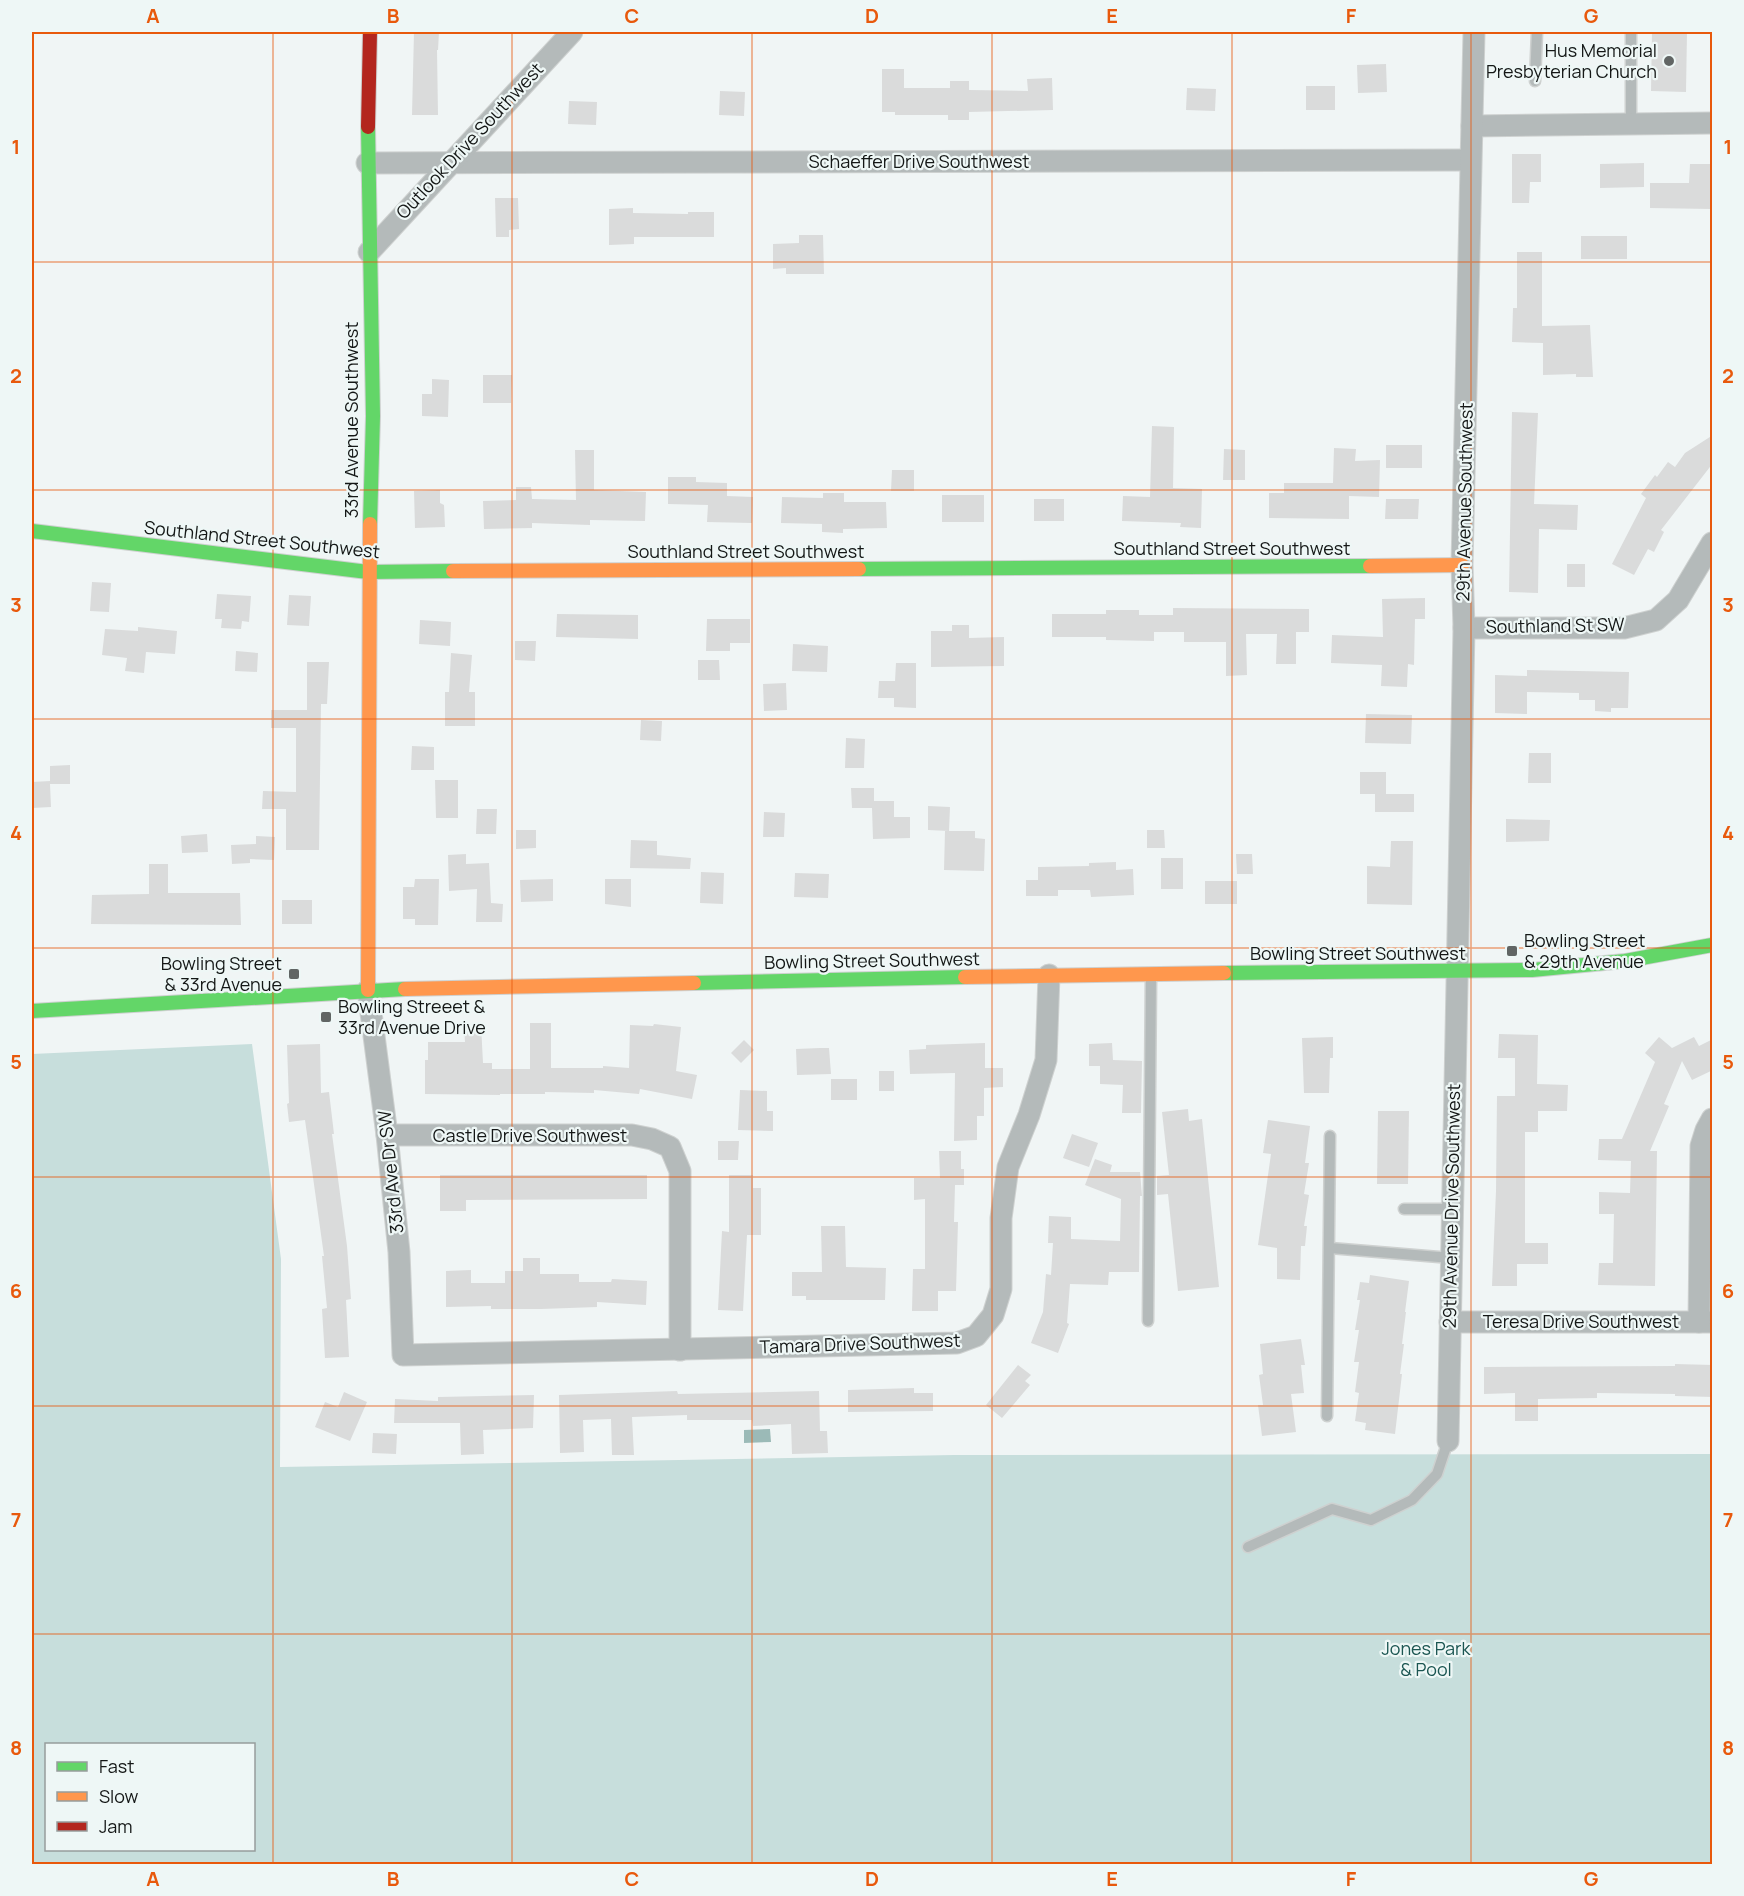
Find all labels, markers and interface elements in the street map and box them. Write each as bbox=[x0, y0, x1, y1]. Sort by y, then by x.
text: A bbox=[146, 2, 160, 29]
text: B bbox=[387, 2, 400, 29]
text: C bbox=[625, 2, 639, 29]
text: D bbox=[865, 2, 879, 29]
text: E bbox=[1106, 2, 1118, 29]
text: F bbox=[1346, 2, 1357, 29]
text: G bbox=[1584, 2, 1599, 29]
place label: Hus Memorial Presbyterian Church bbox=[1486, 38, 1657, 83]
marker: Hus Memorial Presbyterian Church bbox=[1662, 54, 1676, 68]
street label: Outlook Drive Southwest bbox=[390, 57, 548, 224]
text: 1 bbox=[12, 133, 20, 160]
text: 1 bbox=[1724, 133, 1732, 160]
street label: Schaeffer Drive Southwest bbox=[808, 149, 1030, 173]
street label: 33rd Avenue Southwest bbox=[339, 322, 363, 518]
text: 2 bbox=[10, 362, 22, 389]
text: 2 bbox=[1722, 362, 1734, 389]
street label: 29th Avenue Southwest bbox=[1450, 402, 1478, 602]
street label: Southland Street Southwest bbox=[143, 515, 381, 563]
street label: Southland Street Southwest bbox=[1114, 536, 1350, 560]
street label: Southland Street Southwest bbox=[628, 539, 864, 563]
text: 3 bbox=[10, 591, 22, 618]
text: 3 bbox=[1722, 591, 1734, 618]
street label: Southland St SW bbox=[1485, 612, 1625, 638]
text: 4 bbox=[10, 819, 22, 846]
text: 4 bbox=[1722, 819, 1734, 846]
place label: Bowling Street & 29th Avenue bbox=[1524, 928, 1645, 973]
street label: Bowling Street Southwest bbox=[1250, 941, 1466, 965]
marker: Bowling Street & 29th Avenue bbox=[1505, 944, 1519, 958]
street label: Bowling Street Southwest bbox=[764, 946, 980, 974]
place label: Bowling Street & 33rd Avenue bbox=[161, 951, 282, 996]
marker: Bowling Street & 33rd Avenue bbox=[287, 967, 301, 981]
place label: Bowling Streeet & 33rd Avenue Drive bbox=[338, 994, 486, 1039]
marker: Bowling Streeet & 33rd Avenue Drive bbox=[319, 1010, 333, 1024]
text: 5 bbox=[10, 1048, 22, 1075]
text: 5 bbox=[1722, 1048, 1734, 1075]
street label: 29th Avenue Drive Southwest bbox=[1437, 1083, 1465, 1329]
street label: 33rd Ave Dr SW bbox=[372, 1109, 408, 1235]
street label: Castle Drive Southwest bbox=[433, 1123, 627, 1147]
text: 6 bbox=[10, 1277, 22, 1304]
text: 6 bbox=[1722, 1277, 1734, 1304]
street label: Teresa Drive Southwest bbox=[1483, 1309, 1679, 1333]
street label: Tamara Drive Southwest bbox=[759, 1327, 961, 1359]
text: 7 bbox=[11, 1506, 21, 1533]
text: 7 bbox=[1723, 1506, 1733, 1533]
park label: Jones Park & Pool bbox=[1381, 1636, 1472, 1681]
text: 8 bbox=[10, 1734, 22, 1761]
text: 8 bbox=[1722, 1734, 1734, 1761]
legend bbox=[45, 1743, 255, 1851]
text: Fast bbox=[99, 1754, 134, 1778]
text: Slow bbox=[99, 1784, 139, 1808]
text: Jam bbox=[99, 1814, 133, 1838]
text: A bbox=[146, 1865, 160, 1892]
text: B bbox=[387, 1865, 400, 1892]
text: C bbox=[625, 1865, 639, 1892]
text: D bbox=[865, 1865, 879, 1892]
text: E bbox=[1106, 1865, 1118, 1892]
text: F bbox=[1346, 1865, 1357, 1892]
text: G bbox=[1584, 1865, 1599, 1892]

